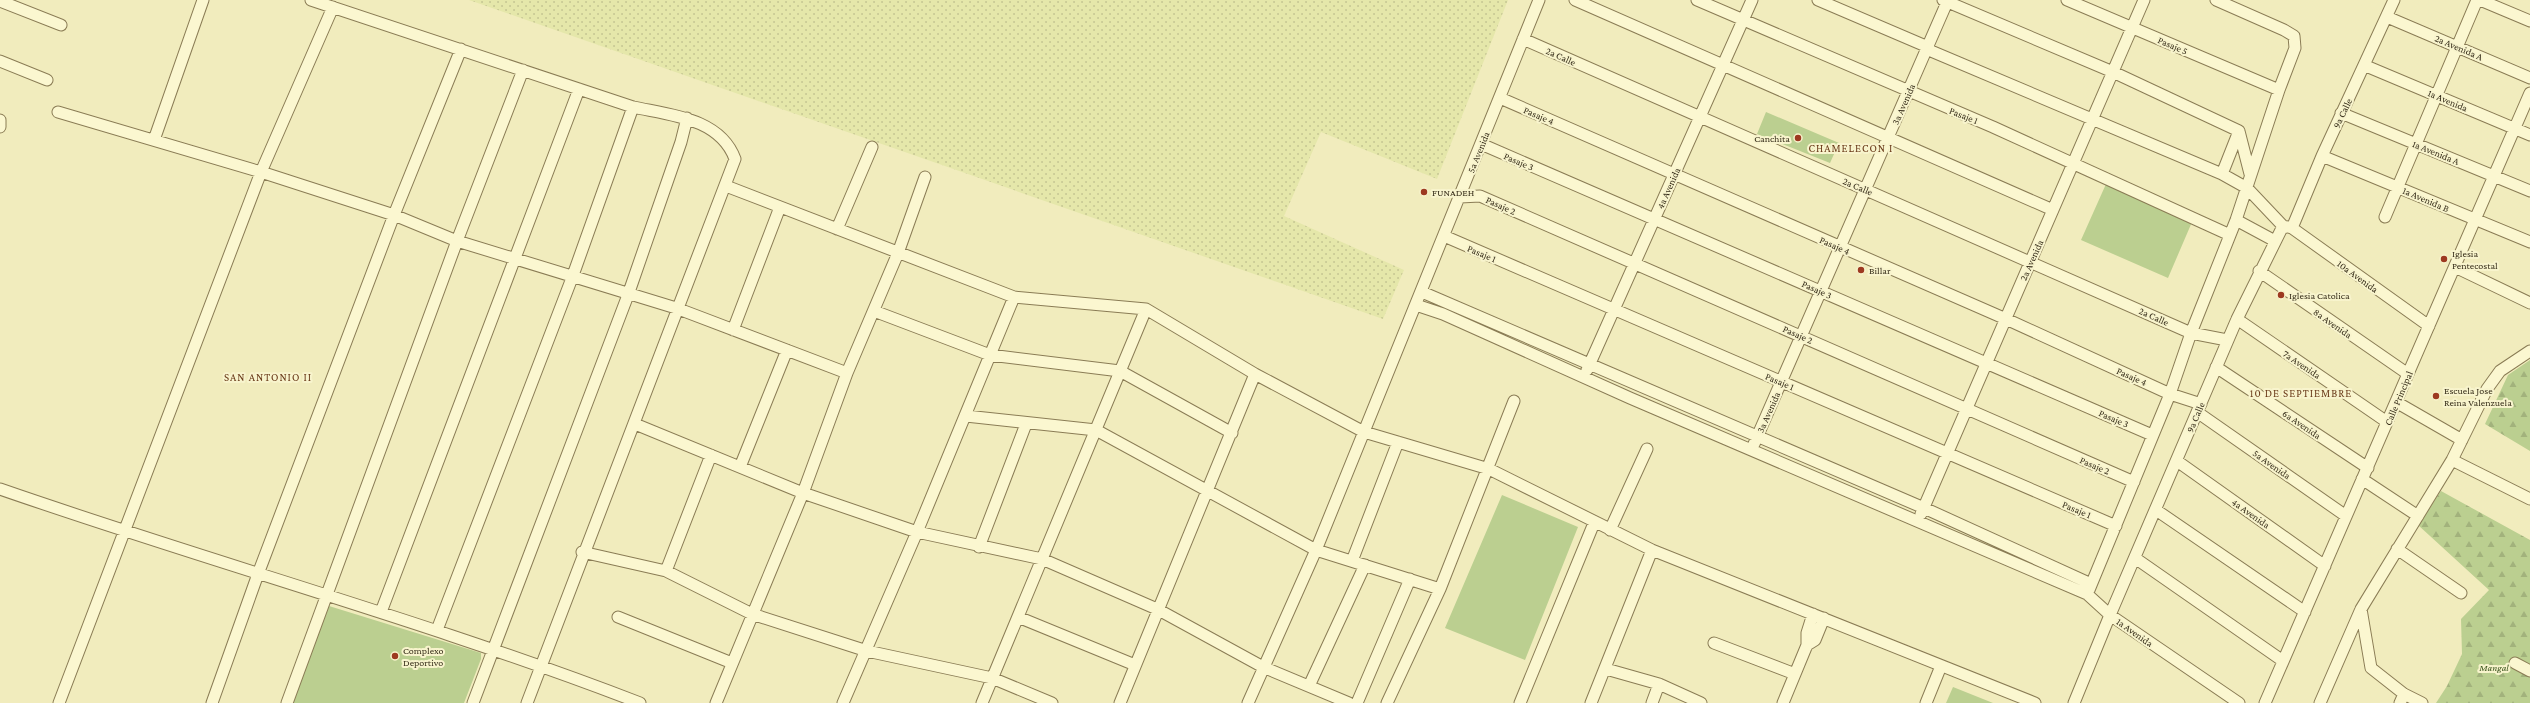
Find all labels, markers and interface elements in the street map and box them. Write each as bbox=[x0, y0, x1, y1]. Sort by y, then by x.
street label: 2a Avenida A bbox=[2433, 32, 2485, 63]
street label: Pasaje 5 bbox=[2156, 34, 2190, 58]
street label: 2a Calle bbox=[1544, 45, 1578, 68]
street label: 3a Avenida bbox=[1890, 82, 1917, 126]
street label: 1a Avenida bbox=[2426, 87, 2470, 114]
street label: 9a Calle bbox=[2331, 96, 2355, 130]
street label: Pasaje 4 bbox=[1522, 104, 1556, 128]
street label: Pasaje 1 bbox=[1947, 105, 1980, 127]
street label: 5a Avenida bbox=[1465, 130, 1492, 174]
place label: Canchita bbox=[1754, 133, 1790, 144]
marker: Canchita bbox=[1793, 133, 1803, 143]
street label: 1a Avenida A bbox=[2411, 138, 2461, 167]
district label: CHAMELECON I bbox=[1809, 142, 1893, 154]
street label: Pasaje 3 bbox=[1502, 150, 1536, 174]
street label: 4a Avenida bbox=[1655, 166, 1683, 210]
street label: 2a Calle bbox=[1841, 175, 1875, 198]
street label: 1a Avenida B bbox=[2401, 185, 2451, 214]
marker: FUNADEH bbox=[1419, 187, 1429, 197]
place label: FUNADEH bbox=[1432, 187, 1475, 198]
street label: Pasaje 2 bbox=[1484, 194, 1518, 218]
street label: Pasaje 4 bbox=[1818, 234, 1852, 258]
street label: 2a Avenida bbox=[2018, 238, 2045, 282]
street label: Pasaje 1 bbox=[1465, 243, 1498, 265]
place label: Iglesia Pentecostal bbox=[2452, 248, 2498, 271]
marker: Iglesia Pentecostal bbox=[2439, 254, 2449, 264]
street label: 10a Avenida bbox=[2335, 258, 2381, 295]
marker: Billar bbox=[1856, 265, 1866, 275]
place label: Billar bbox=[1869, 265, 1891, 276]
street label: Pasaje 3 bbox=[1800, 278, 1834, 302]
marker: Iglesia Catolica bbox=[2276, 290, 2286, 300]
place label: Iglesia Catolica bbox=[2289, 290, 2350, 301]
street label: 2a Calle bbox=[2137, 305, 2171, 328]
street label: 8a Avenida bbox=[2311, 306, 2354, 341]
street label: Pasaje 2 bbox=[1781, 323, 1815, 347]
street label: 7a Avenida bbox=[2281, 348, 2323, 381]
street label: Pasaje 4 bbox=[2115, 365, 2149, 389]
street label: Calle Principal bbox=[2382, 369, 2415, 427]
district label: SAN ANTONIO II bbox=[224, 371, 312, 383]
street label: Pasaje 1 bbox=[1763, 371, 1796, 393]
place label: Escuela Jose Reina Valenzuela bbox=[2444, 385, 2512, 408]
district label: 10 DE SEPTIEMBRE bbox=[2250, 387, 2352, 399]
street label: 3a Avenida bbox=[1755, 390, 1782, 434]
marker: Escuela Jose Reina Valenzuela bbox=[2431, 391, 2441, 401]
street label: 9a Calle bbox=[2184, 400, 2207, 434]
street label: Pasaje 3 bbox=[2097, 407, 2131, 431]
street label: 6a Avenida bbox=[2280, 408, 2323, 441]
street label: 5a Avenida bbox=[2251, 447, 2293, 482]
street label: Pasaje 2 bbox=[2078, 454, 2112, 478]
street label: 4a Avenida bbox=[2230, 496, 2272, 531]
street label: Pasaje 1 bbox=[2060, 499, 2093, 521]
street label: 1a Avenida bbox=[2114, 616, 2155, 649]
place label: Complexo Deportivo bbox=[403, 645, 444, 668]
marker: Complexo Deportivo bbox=[390, 651, 400, 661]
park label: Mangal bbox=[2478, 662, 2509, 673]

